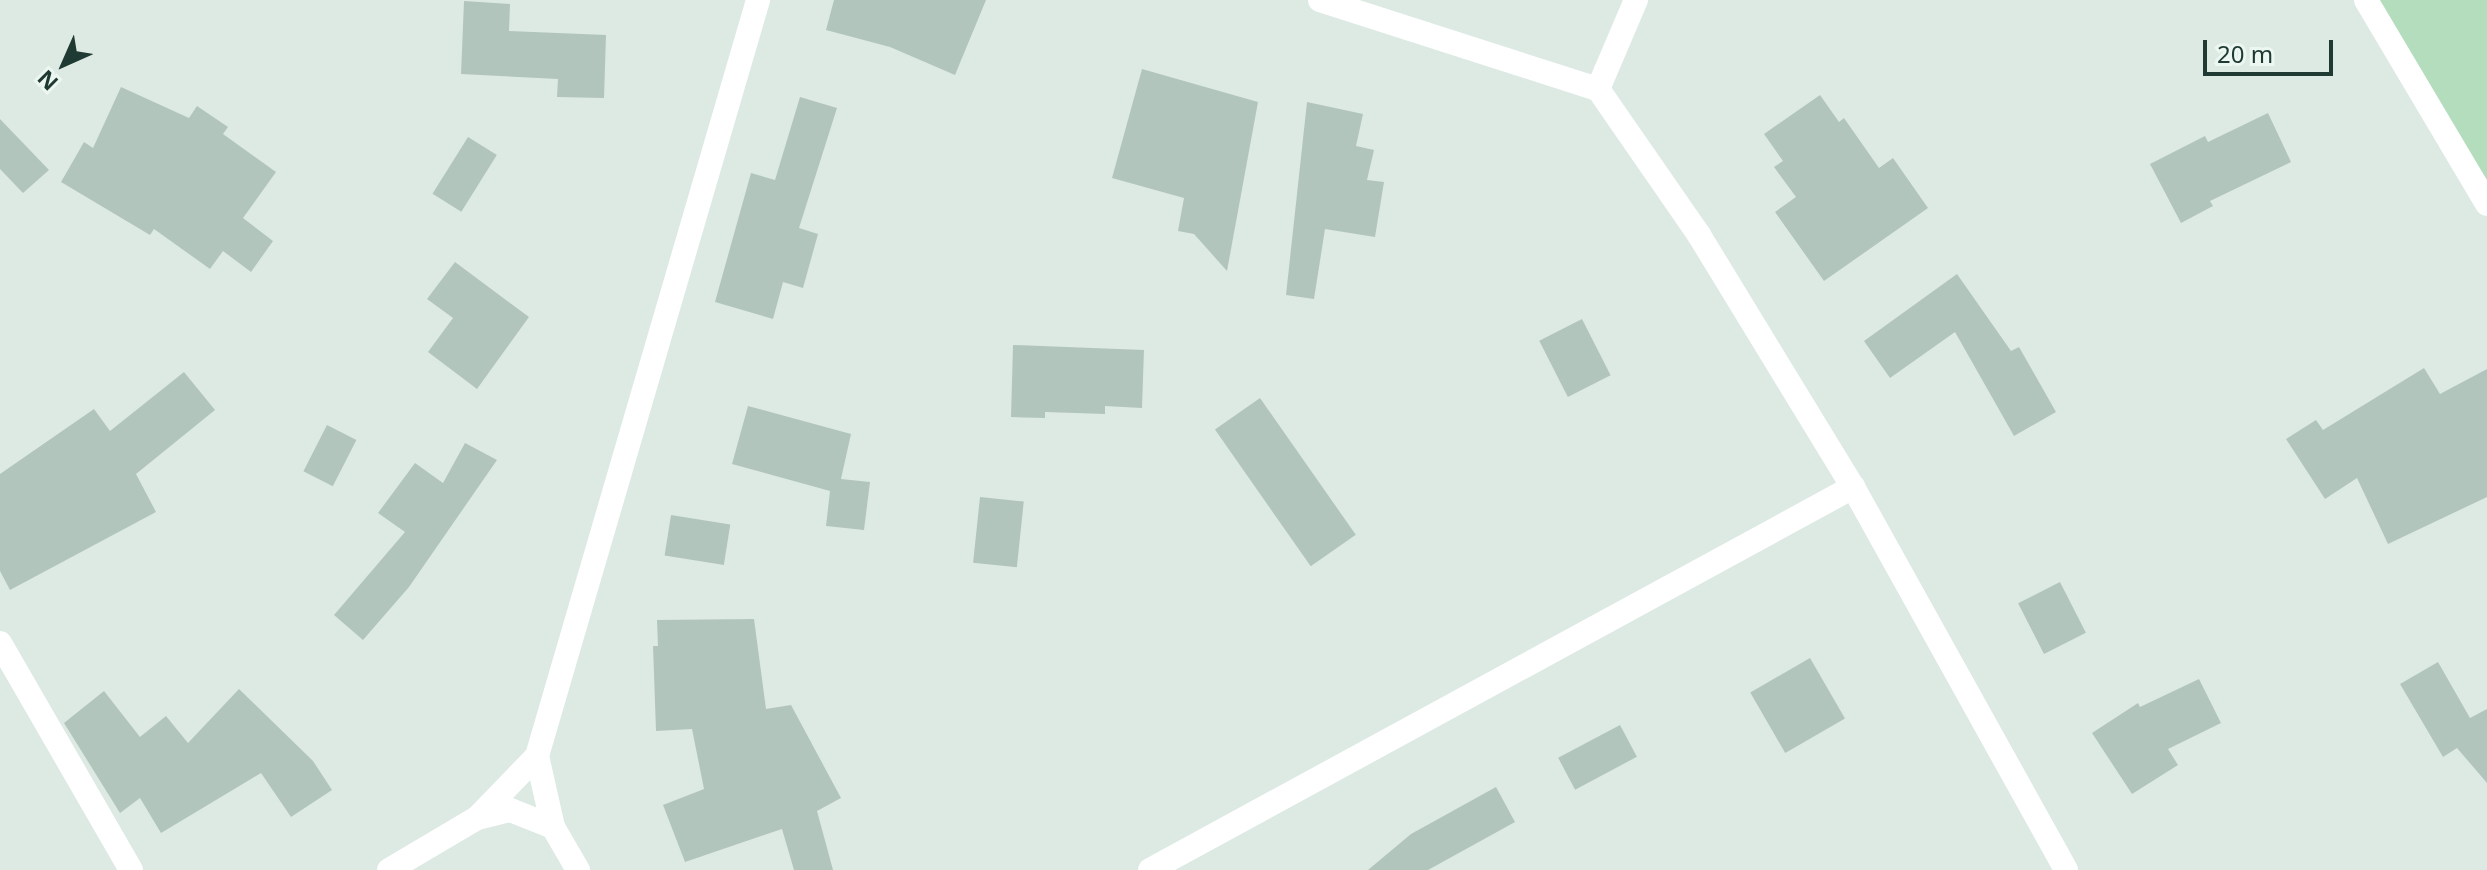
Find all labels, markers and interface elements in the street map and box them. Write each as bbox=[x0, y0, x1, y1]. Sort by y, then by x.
north arrow bbox=[24, 24, 104, 104]
scale bar bbox=[2207, 24, 2337, 74]
text: 20 m bbox=[2217, 37, 2273, 70]
text: N bbox=[30, 64, 64, 98]

